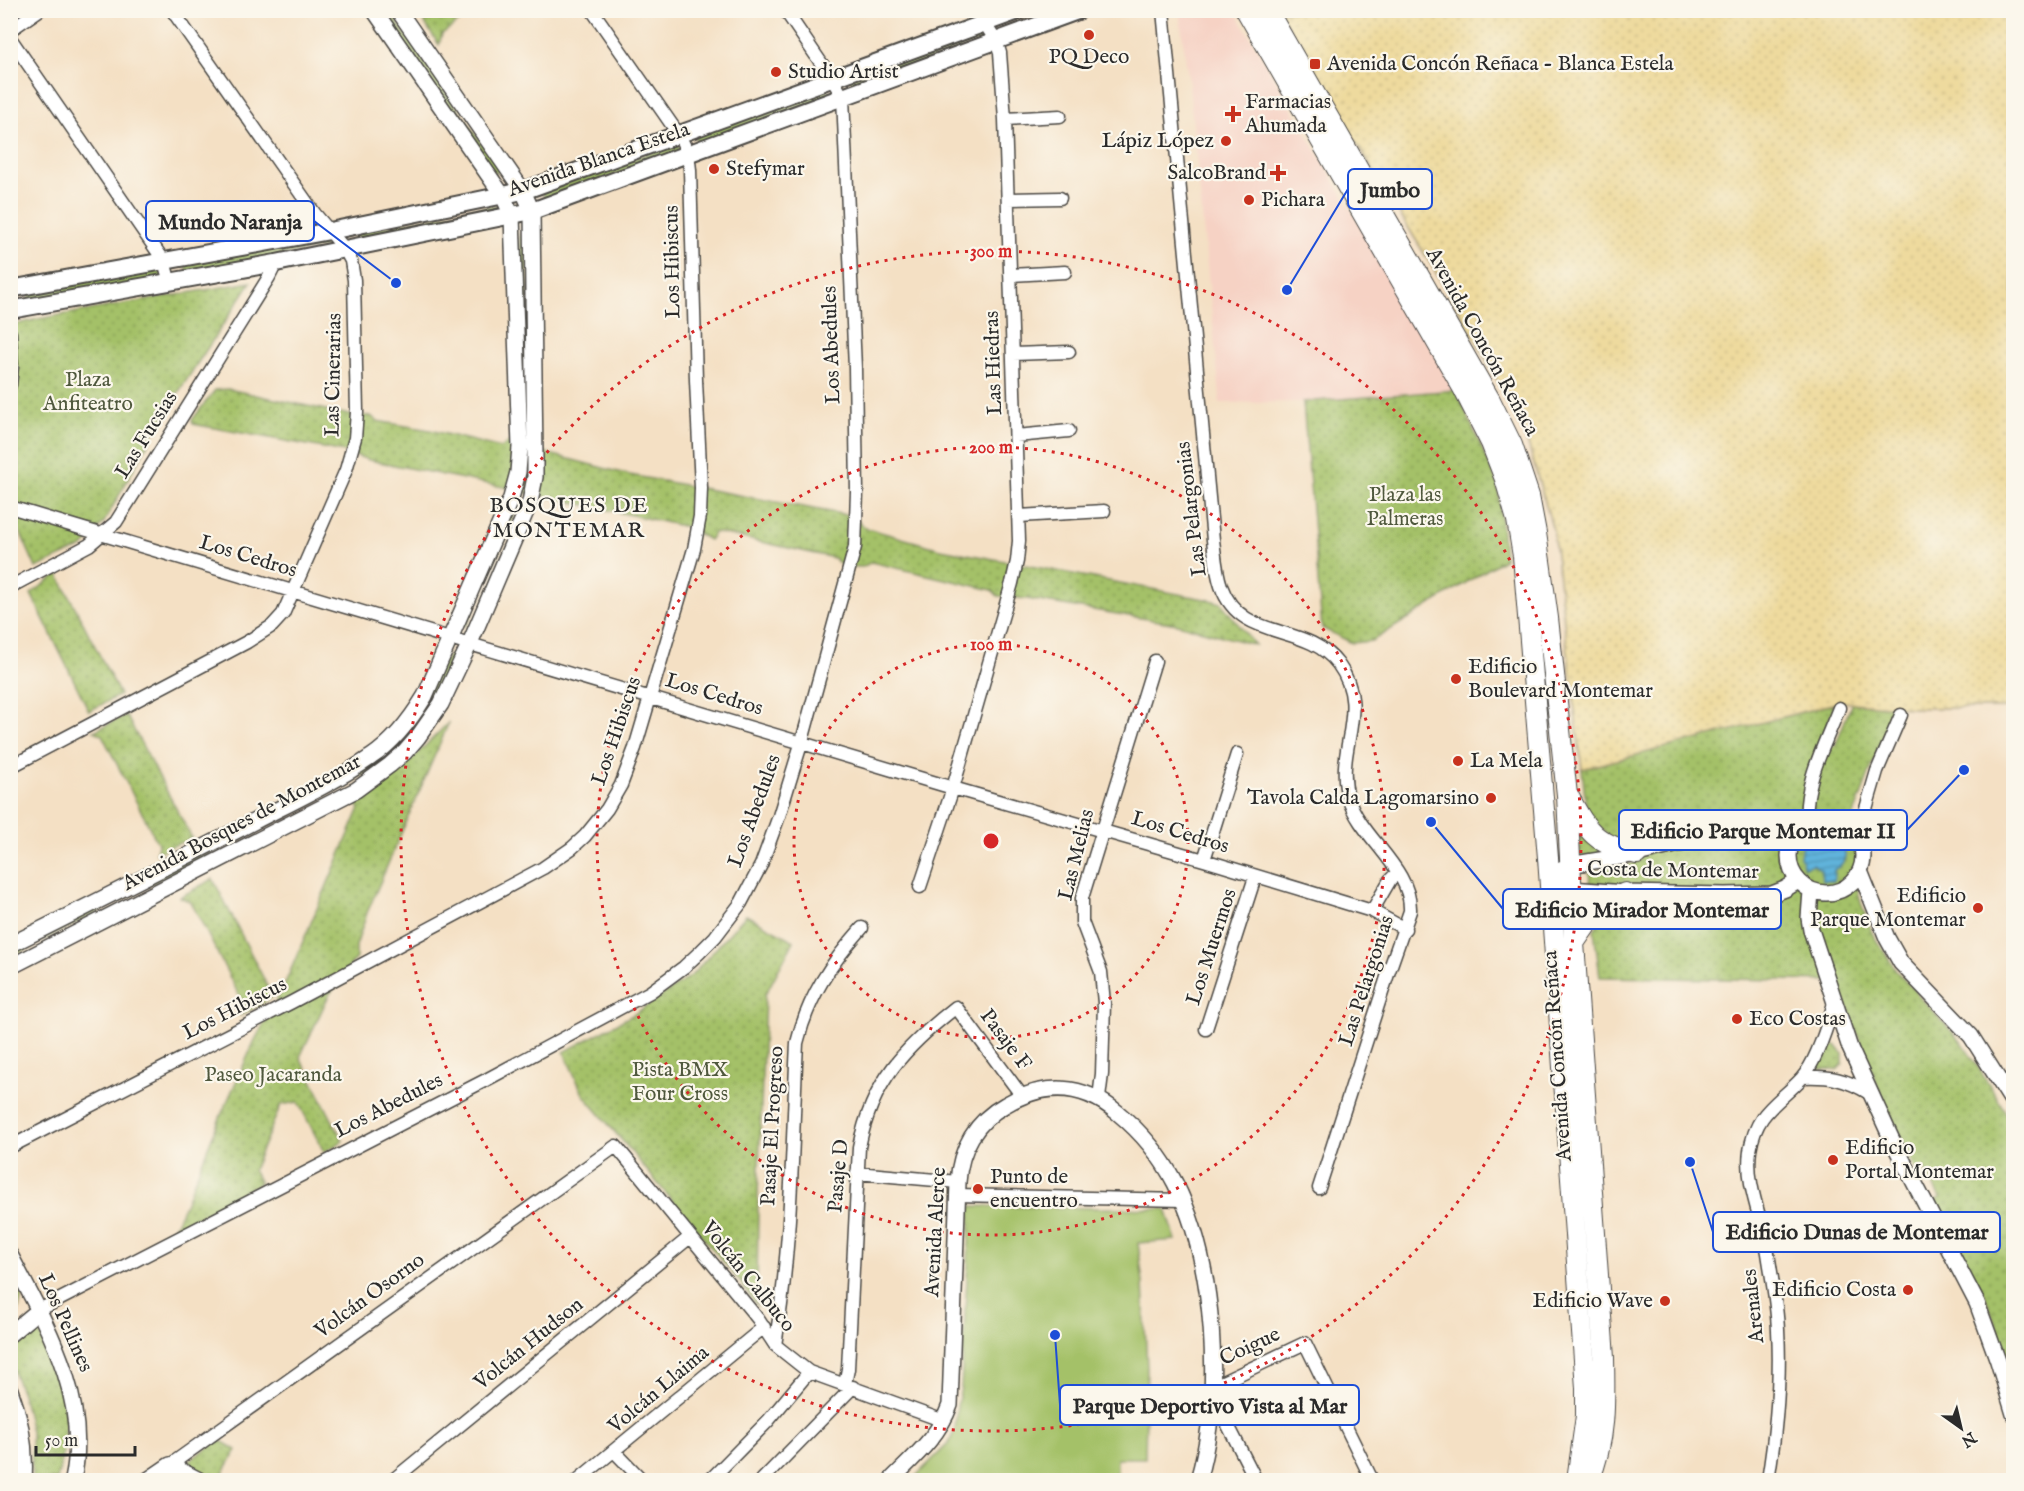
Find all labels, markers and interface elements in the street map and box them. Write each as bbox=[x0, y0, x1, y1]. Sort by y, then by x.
marker: PQ Deco bbox=[1082, 28, 1096, 42]
place label: PQ Deco bbox=[1049, 44, 1129, 71]
place label: Avenida Concón Reñaca - Blanca Estela bbox=[1326, 51, 1675, 78]
marker: Avenida Concón Reñaca - Blanca Estela bbox=[1308, 57, 1322, 71]
place label: Studio Artist bbox=[788, 59, 899, 86]
marker: Studio Artist bbox=[769, 65, 783, 79]
place label: Farmacias Ahumada bbox=[1244, 89, 1331, 140]
marker: Farmacias Ahumada bbox=[1226, 107, 1240, 121]
street label: Avenida Blanca Estela bbox=[504, 116, 694, 204]
place label: Lápiz López bbox=[1102, 128, 1214, 155]
marker: Lápiz López bbox=[1219, 134, 1233, 148]
place label: Stefymar bbox=[726, 156, 805, 183]
place label: SalcoBrand bbox=[1167, 160, 1267, 187]
marker: Stefymar bbox=[707, 162, 721, 176]
marker: SalcoBrand bbox=[1271, 166, 1285, 180]
callout: Jumbo bbox=[1348, 169, 1432, 209]
text: Jumbo bbox=[1357, 177, 1420, 205]
place label: Pichara bbox=[1261, 187, 1326, 214]
marker: Pichara bbox=[1242, 193, 1256, 207]
callout: Mundo Naranja bbox=[146, 201, 314, 241]
street label: Los Hibiscus bbox=[659, 205, 687, 319]
text: Mundo Naranja bbox=[158, 209, 302, 237]
text: 300 m bbox=[970, 241, 1012, 264]
street label: Avenida Concón Reñaca bbox=[1418, 242, 1546, 442]
street label: Los Abedules bbox=[816, 285, 848, 405]
street label: Las Hiedras bbox=[979, 310, 1009, 416]
street label: Las Cinerarias bbox=[319, 313, 349, 437]
park label: Plaza Anfiteatro bbox=[42, 367, 133, 418]
street label: Las Fucsias bbox=[109, 386, 185, 484]
text: 200 m bbox=[969, 437, 1013, 460]
street label: Las Pelargonias bbox=[1170, 440, 1214, 578]
park label: Plaza las Palmeras bbox=[1367, 482, 1443, 533]
district label: BOSQUES DE MONTEMAR bbox=[489, 492, 649, 545]
street label: Los Cedros bbox=[196, 529, 300, 585]
text: 100 m bbox=[970, 634, 1012, 657]
place label: Edificio Boulevard Montemar bbox=[1468, 654, 1653, 705]
street label: Los Cedros bbox=[662, 667, 766, 723]
marker: Edificio Boulevard Montemar bbox=[1449, 672, 1463, 686]
street label: Los Hibiscus bbox=[586, 673, 648, 789]
street label: Avenida Bosques de Montemar bbox=[117, 748, 366, 898]
place label: La Mela bbox=[1470, 748, 1544, 775]
street label: Los Abedules bbox=[722, 751, 788, 871]
marker: La Mela bbox=[1451, 754, 1465, 768]
place label: Tavola Calda Lagomarsino bbox=[1247, 785, 1479, 812]
marker: Tavola Calda Lagomarsino bbox=[1484, 791, 1498, 805]
street label: Los Cedros bbox=[1128, 805, 1232, 861]
street label: Las Melias bbox=[1053, 807, 1101, 903]
callout: Edificio Parque Montemar II bbox=[1619, 810, 1907, 850]
text: Edificio Parque Montemar II bbox=[1631, 818, 1896, 846]
centre of rings bbox=[981, 831, 1001, 851]
street label: Costa de Montemar bbox=[1587, 856, 1759, 886]
place label: Edificio Parque Montemar bbox=[1810, 883, 1966, 934]
street label: Los Muermos bbox=[1180, 885, 1244, 1009]
callout: Edificio Mirador Montemar bbox=[1503, 889, 1781, 929]
text: Edificio Mirador Montemar bbox=[1515, 897, 1770, 925]
marker: Edificio Parque Montemar bbox=[1971, 901, 1985, 915]
street label: Las Pelargonias bbox=[1333, 912, 1401, 1050]
street label: Avenida Concón Reñaca bbox=[1537, 949, 1579, 1163]
street label: Los Hibiscus bbox=[178, 971, 292, 1047]
street label: Pasaje F bbox=[973, 1004, 1037, 1076]
place label: Eco Costas bbox=[1749, 1006, 1846, 1033]
marker: Eco Costas bbox=[1730, 1012, 1744, 1026]
street label: Pasaje El Progreso bbox=[755, 1045, 791, 1207]
park label: Pista BMX Four Cross bbox=[632, 1057, 728, 1108]
park label: Paseo Jacaranda bbox=[204, 1062, 343, 1089]
street label: Los Abedules bbox=[330, 1067, 448, 1145]
place label: Edificio Portal Montemar bbox=[1845, 1135, 1994, 1186]
street label: Pasaje D bbox=[822, 1138, 856, 1214]
marker: Edificio Portal Montemar bbox=[1826, 1153, 1840, 1167]
place label: Punto de encuentro bbox=[990, 1164, 1078, 1215]
street label: Avenida Alerce bbox=[919, 1166, 953, 1299]
marker: Punto de encuentro bbox=[971, 1182, 985, 1196]
callout: Edificio Dunas de Montemar bbox=[1713, 1212, 2000, 1252]
street label: Volcán Calbuco bbox=[694, 1215, 801, 1338]
text: Edificio Dunas de Montemar bbox=[1725, 1219, 1989, 1247]
street label: Volcán Osorno bbox=[309, 1247, 430, 1346]
street label: Arenales bbox=[1737, 1268, 1771, 1345]
street label: Los Pellines bbox=[31, 1269, 99, 1377]
place label: Edificio Costa bbox=[1772, 1277, 1897, 1304]
marker: Edificio Costa bbox=[1901, 1283, 1915, 1297]
place label: Edificio Wave bbox=[1533, 1288, 1653, 1315]
street label: Volcán Hudson bbox=[468, 1292, 589, 1397]
marker: Edificio Wave bbox=[1658, 1294, 1672, 1308]
street label: Coigue bbox=[1215, 1321, 1285, 1373]
street label: Volcán Llaima bbox=[602, 1339, 716, 1441]
callout: Parque Deportivo Vista al Mar bbox=[1060, 1385, 1359, 1425]
text: Parque Deportivo Vista al Mar bbox=[1073, 1393, 1348, 1421]
north arrow bbox=[1931, 1398, 1991, 1458]
scale bar bbox=[36, 1419, 135, 1457]
text: N bbox=[1957, 1426, 1980, 1451]
text: 50 m bbox=[45, 1430, 78, 1453]

